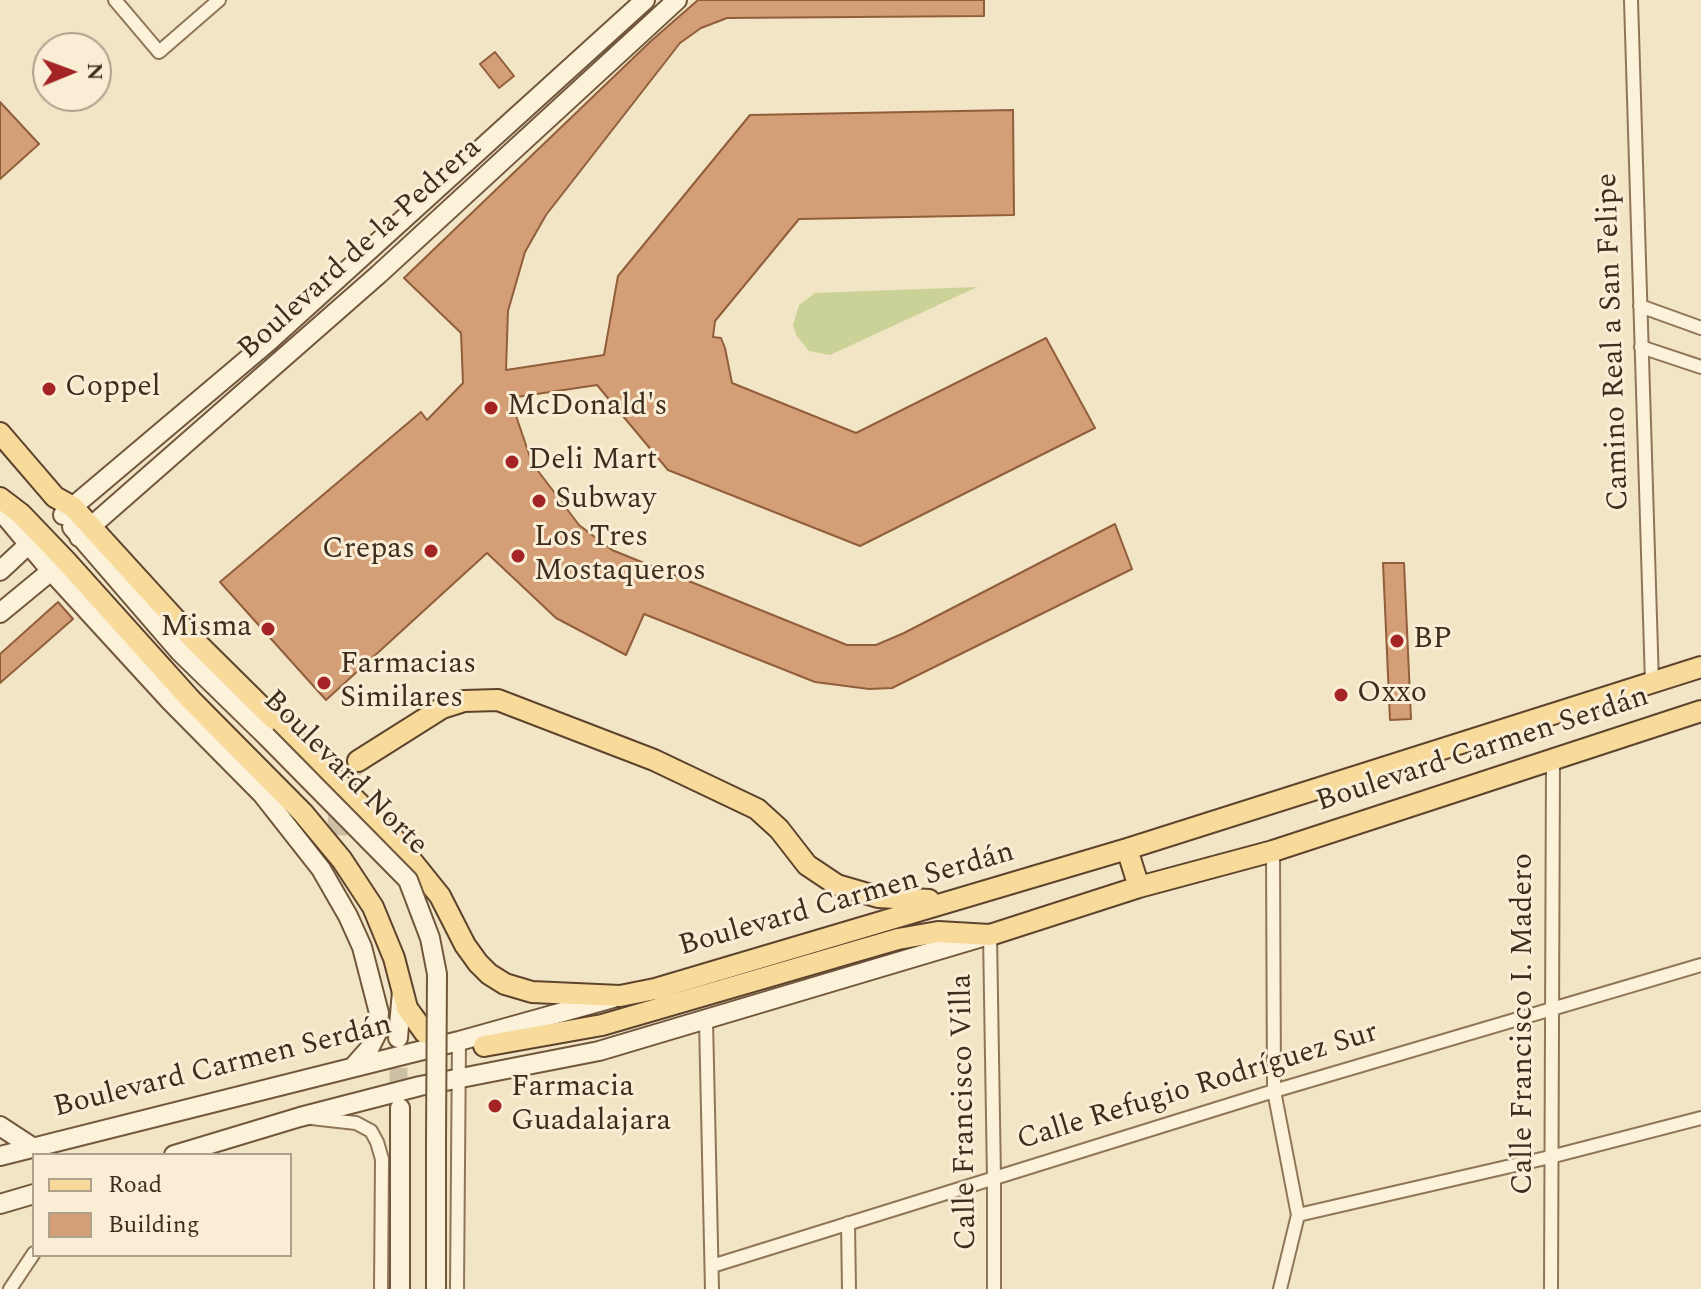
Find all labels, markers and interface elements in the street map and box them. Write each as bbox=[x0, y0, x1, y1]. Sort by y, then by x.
north arrow bbox=[32, 32, 112, 112]
text: N bbox=[78, 62, 111, 81]
street label: Boulevard de la Pedrera bbox=[232, 131, 490, 369]
street label: Camino Real a San Felipe bbox=[1591, 172, 1639, 512]
place label: Coppel bbox=[65, 371, 160, 407]
marker: Coppel bbox=[40, 380, 58, 398]
place label: McDonald's bbox=[507, 390, 667, 426]
marker: McDonald's bbox=[482, 399, 500, 417]
place label: Deli Mart bbox=[528, 444, 657, 480]
marker: Deli Mart bbox=[503, 453, 521, 471]
place label: Subway bbox=[555, 483, 656, 519]
marker: Subway bbox=[530, 492, 548, 510]
place label: Los Tres Mostaqueros bbox=[534, 521, 706, 592]
place label: Crepas bbox=[322, 533, 415, 569]
marker: Crepas bbox=[422, 542, 440, 560]
marker: Los Tres Mostaqueros bbox=[509, 547, 527, 565]
place label: Misma bbox=[161, 611, 252, 647]
marker: Misma bbox=[259, 620, 277, 638]
place label: BP bbox=[1413, 623, 1452, 659]
marker: BP bbox=[1388, 632, 1406, 650]
place label: Farmacias Similares bbox=[340, 648, 476, 718]
marker: Farmacias Similares bbox=[315, 674, 333, 692]
place label: Oxxo bbox=[1357, 677, 1427, 713]
street label: Boulevard Carmen Serdán bbox=[1312, 680, 1654, 822]
street label: Boulevard Norte bbox=[254, 684, 434, 864]
marker: Oxxo bbox=[1332, 686, 1350, 704]
street label: Boulevard Carmen Serdán bbox=[675, 836, 1019, 966]
street label: Calle Francisco I. Madero bbox=[1507, 853, 1543, 1195]
street label: Calle Francisco Villa bbox=[946, 973, 986, 1251]
street label: Boulevard Carmen Serdán bbox=[50, 1009, 396, 1127]
street label: Calle Refugio Rodríguez Sur bbox=[1013, 1016, 1383, 1160]
place label: Farmacia Guadalajara bbox=[511, 1071, 671, 1142]
marker: Farmacia Guadalajara bbox=[486, 1097, 504, 1115]
legend bbox=[32, 1153, 292, 1257]
text: Road bbox=[108, 1167, 162, 1203]
text: Building bbox=[108, 1207, 200, 1243]

